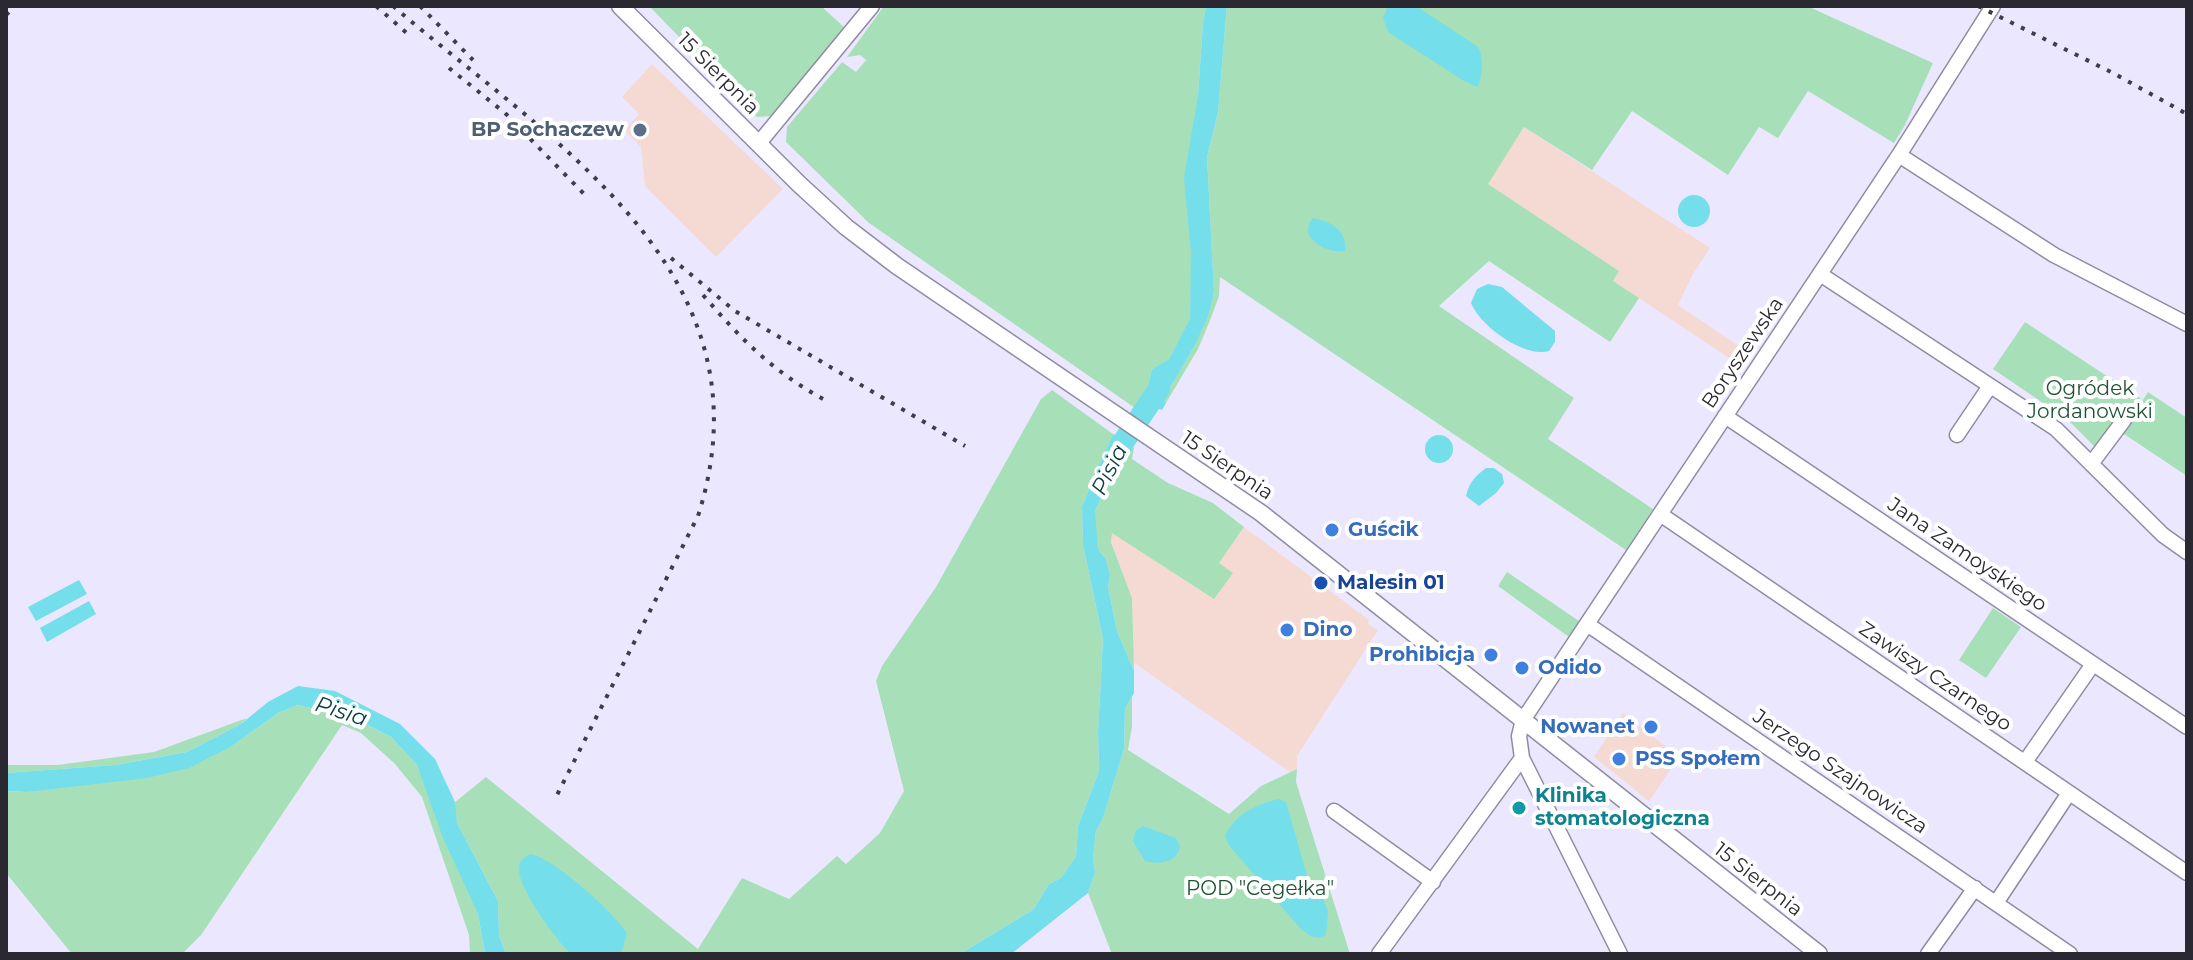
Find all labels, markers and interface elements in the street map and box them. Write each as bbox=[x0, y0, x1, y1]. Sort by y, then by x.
street label: 15 Sierpnia bbox=[672, 28, 764, 120]
place label: BP Sochaczew bbox=[471, 118, 624, 142]
marker: BP Sochaczew bbox=[631, 121, 649, 139]
street label: Boryszewska bbox=[1697, 293, 1789, 413]
park label: Ogródek Jordanowski bbox=[2027, 377, 2153, 424]
street label: 15 Sierpnia bbox=[1176, 427, 1278, 505]
water label: Pisia bbox=[1086, 440, 1134, 500]
street label: Jana Zamoyskiego bbox=[1883, 493, 2051, 617]
place label: Guścik bbox=[1348, 518, 1419, 542]
marker: Guścik bbox=[1323, 521, 1341, 539]
place label: Malesin 01 bbox=[1337, 571, 1445, 595]
marker: Malesin 01 bbox=[1312, 574, 1330, 592]
street label: Zawiszy Czarnego bbox=[1854, 617, 2016, 737]
place label: Dino bbox=[1303, 618, 1353, 642]
marker: Dino bbox=[1278, 621, 1296, 639]
place label: Prohibicja bbox=[1369, 643, 1475, 667]
marker: Prohibicja bbox=[1482, 646, 1500, 664]
place label: Odido bbox=[1538, 656, 1602, 680]
marker: Odido bbox=[1513, 659, 1531, 677]
water label: Pisia bbox=[312, 691, 370, 733]
street label: Jerzego Szajnowicza bbox=[1748, 705, 1932, 839]
place label: Nowanet bbox=[1540, 715, 1635, 739]
marker: Nowanet bbox=[1642, 718, 1660, 736]
place label: PSS Społem bbox=[1635, 747, 1761, 771]
marker: PSS Społem bbox=[1610, 750, 1628, 768]
place label: Klinika stomatologiczna bbox=[1535, 784, 1710, 831]
marker: Klinika stomatologiczna bbox=[1510, 799, 1528, 817]
street label: 15 Sierpnia bbox=[1709, 838, 1807, 922]
park label: POD "Cegełka" bbox=[1186, 877, 1334, 901]

